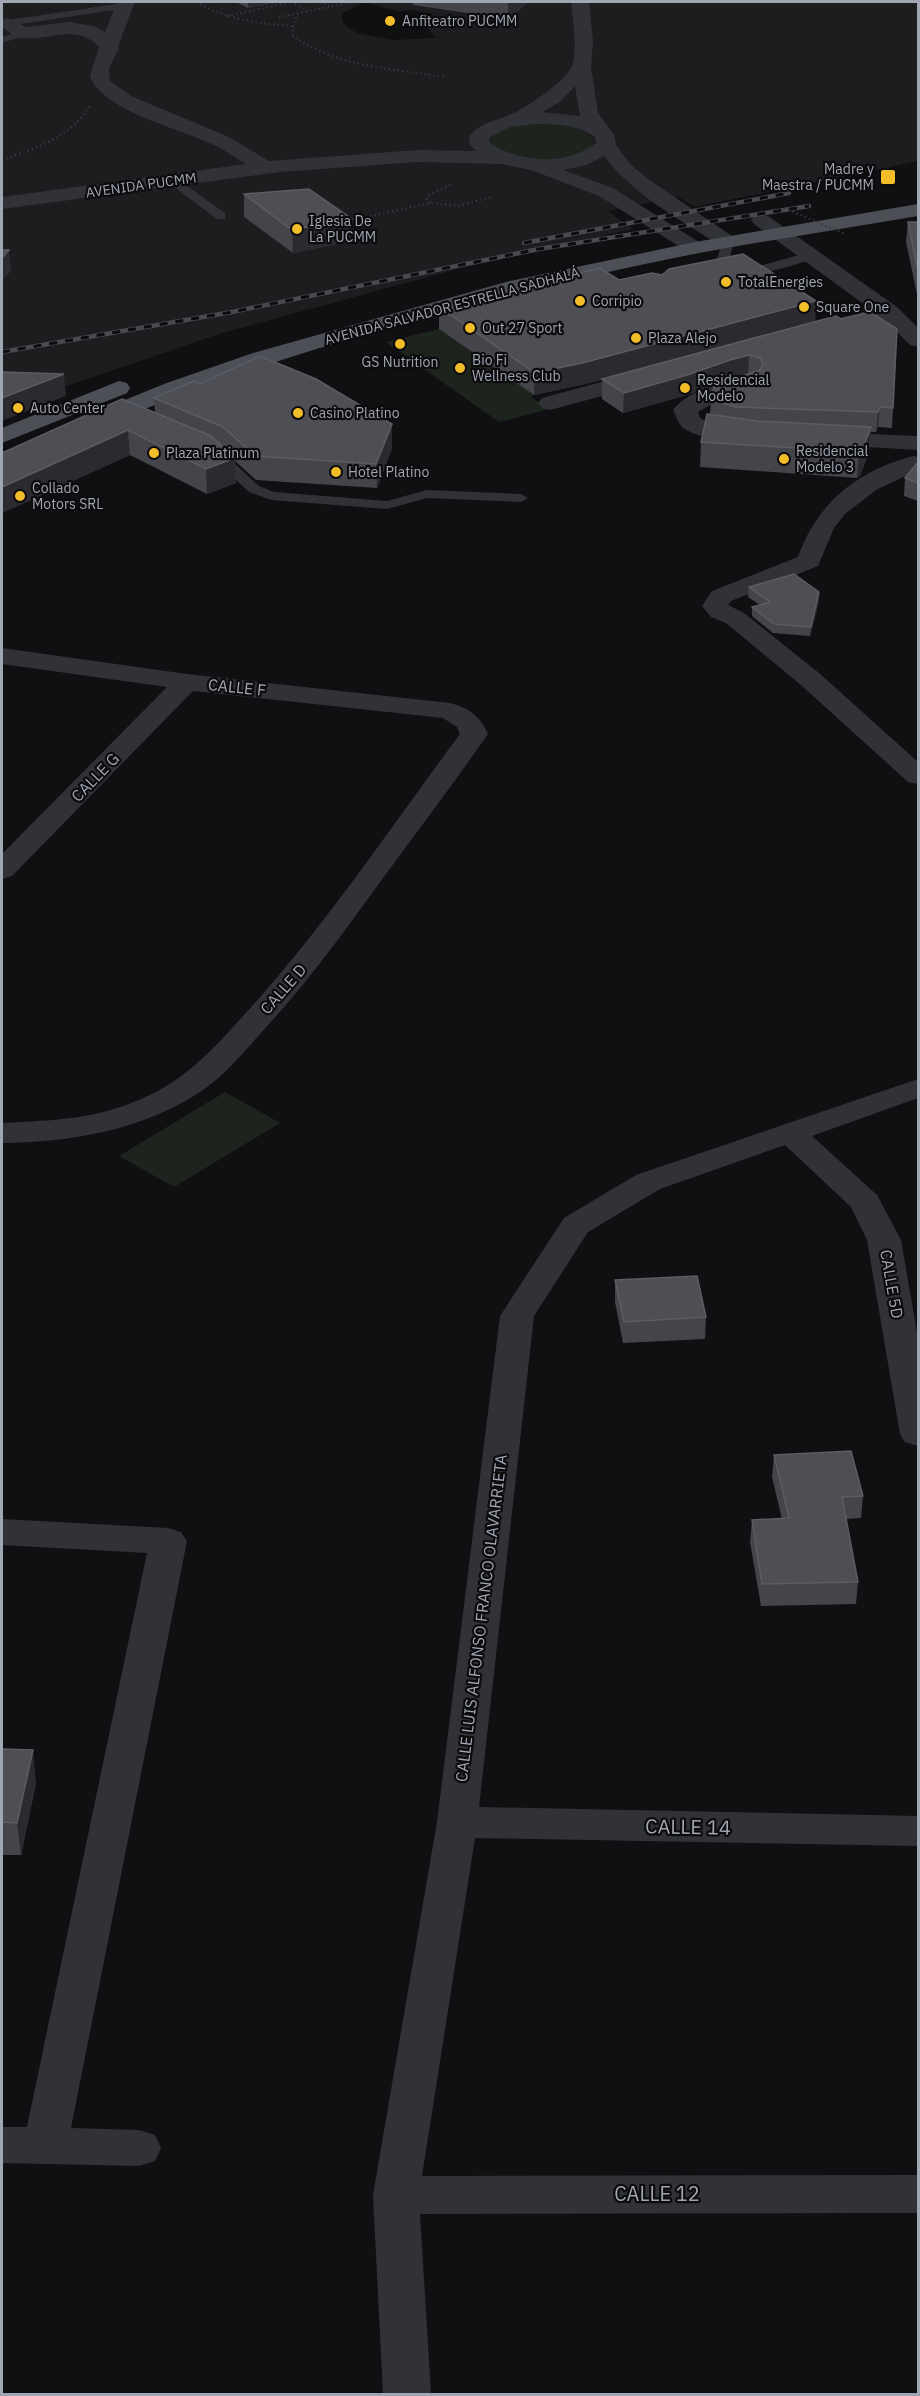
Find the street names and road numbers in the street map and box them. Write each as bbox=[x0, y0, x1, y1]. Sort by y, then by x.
street label: AVENIDA PUCMM bbox=[85, 168, 197, 202]
street label: AVENIDA SALVADOR ESTRELLA SADHALÁ bbox=[322, 262, 582, 349]
street label: CALLE F bbox=[207, 674, 267, 700]
street label: CALLE G bbox=[67, 748, 123, 806]
street label: CALLE D bbox=[256, 960, 310, 1018]
street label: CALLE 5D bbox=[876, 1248, 908, 1320]
street label: CALLE LUIS ALFONSO FRANCO OLAVARRIETA bbox=[451, 1453, 511, 1783]
street label: CALLE 14 bbox=[645, 1812, 731, 1841]
street label: CALLE 12 bbox=[614, 2180, 700, 2207]

